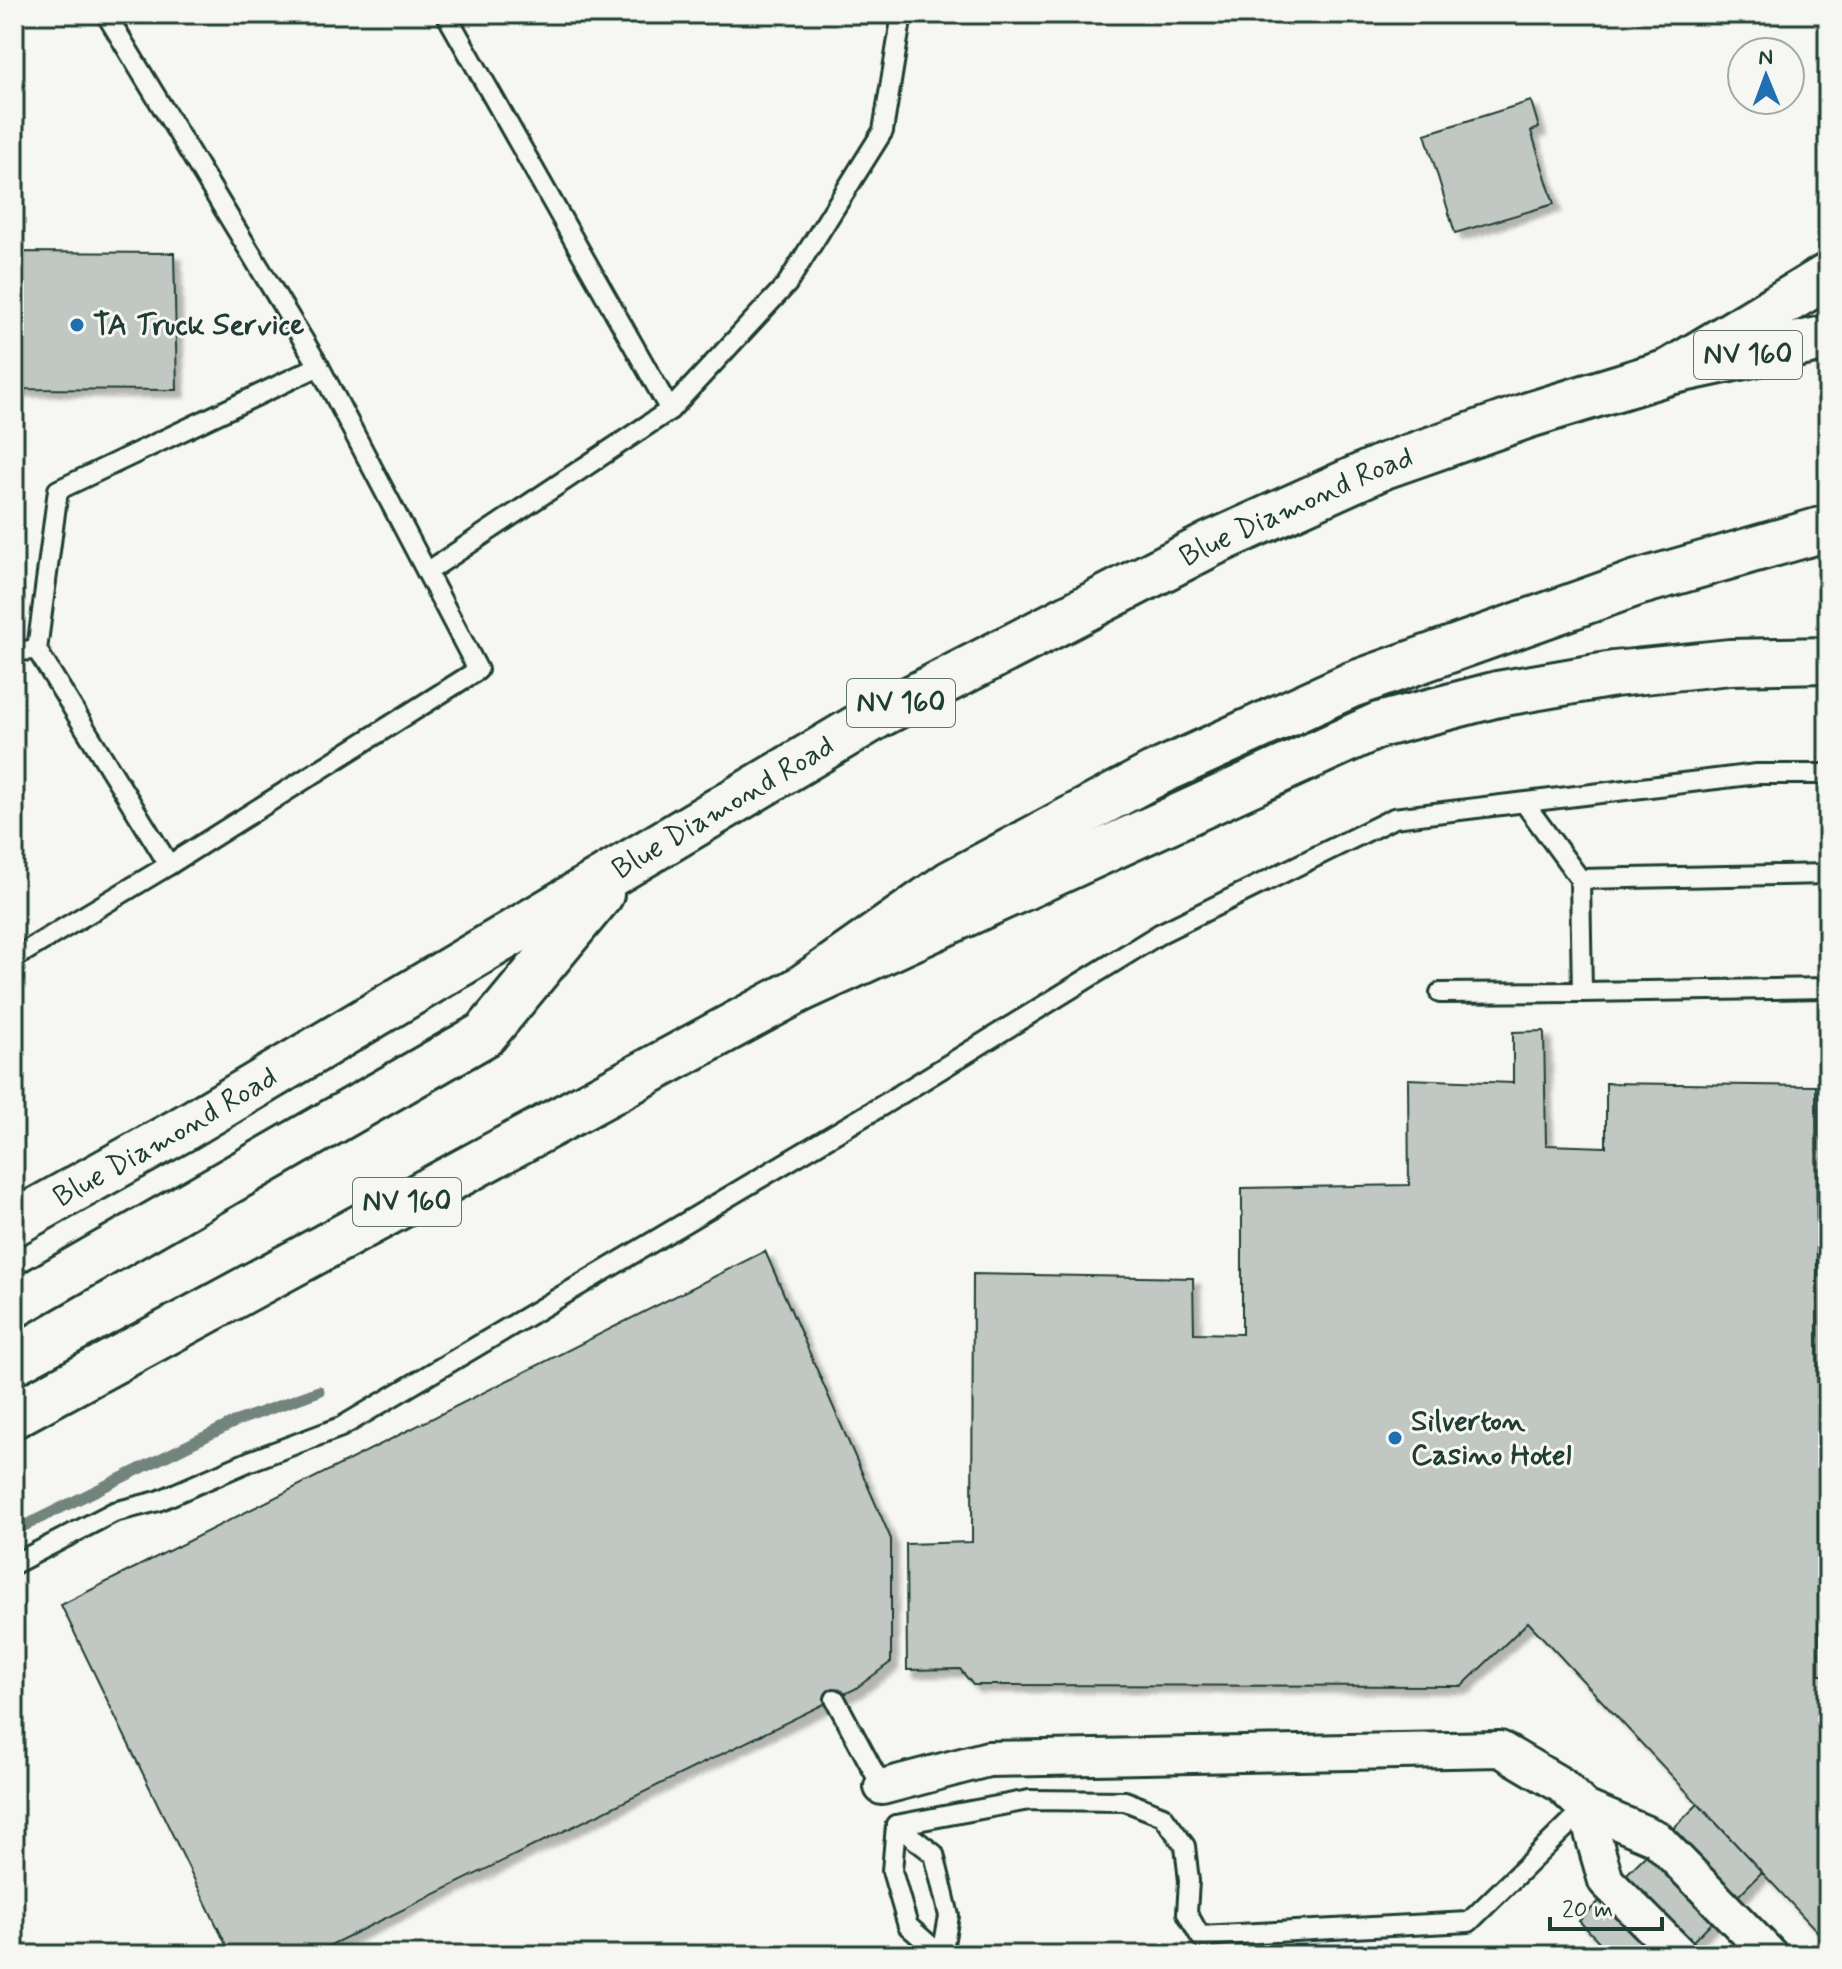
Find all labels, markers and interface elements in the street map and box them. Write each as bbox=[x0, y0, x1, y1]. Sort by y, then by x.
north arrow bbox=[1726, 36, 1806, 116]
text: N bbox=[1758, 44, 1773, 72]
place label: TA Truck Service bbox=[93, 306, 304, 345]
marker: TA Truck Service bbox=[68, 316, 86, 334]
road number: NV 160 bbox=[1694, 331, 1802, 379]
street label: Blue Diamond Road bbox=[1173, 438, 1418, 576]
road number: NV 160 bbox=[847, 679, 955, 727]
street label: Blue Diamond Road bbox=[605, 726, 841, 889]
street label: Blue Diamond Road bbox=[46, 1058, 284, 1217]
road number: NV 160 bbox=[353, 1178, 461, 1226]
place label: Silverton Casino Hotel bbox=[1411, 1402, 1572, 1475]
marker: Silverton Casino Hotel bbox=[1386, 1429, 1404, 1447]
scale bar bbox=[1550, 1881, 1662, 1931]
text: 20 m bbox=[1562, 1895, 1613, 1926]

